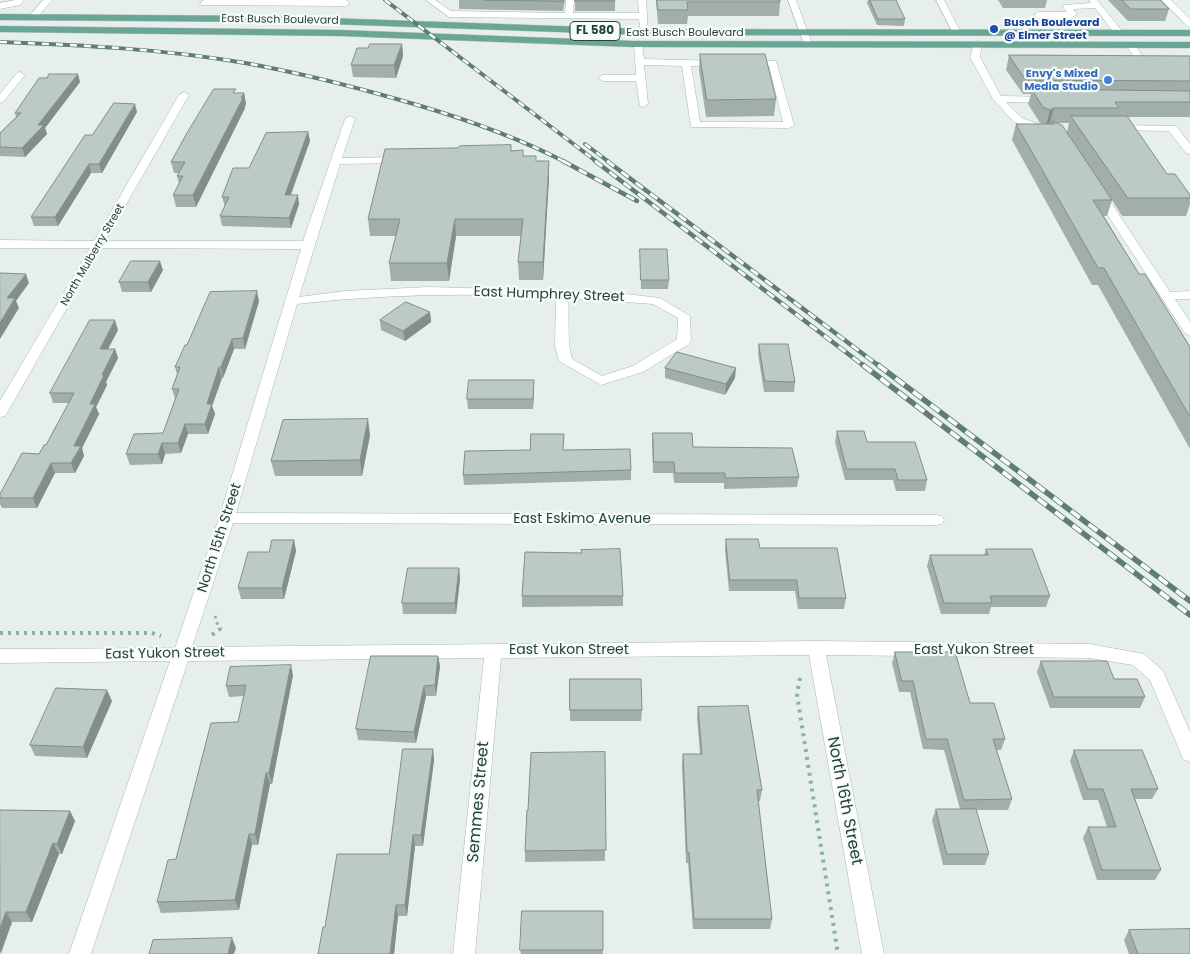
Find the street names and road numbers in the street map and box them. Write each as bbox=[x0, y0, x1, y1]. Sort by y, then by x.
street label: East Busch Boulevard bbox=[221, 12, 339, 28]
road number: FL 580 bbox=[570, 22, 620, 40]
street label: East Busch Boulevard bbox=[626, 26, 744, 40]
street label: North Mulberry Street bbox=[58, 202, 128, 308]
street label: East Humphrey Street bbox=[473, 284, 625, 306]
street label: North 15th Street bbox=[194, 481, 246, 595]
street label: East Eskimo Avenue bbox=[513, 511, 651, 527]
street label: East Yukon Street bbox=[509, 642, 629, 658]
street label: East Yukon Street bbox=[914, 642, 1034, 658]
street label: East Yukon Street bbox=[105, 645, 225, 663]
street label: North 16th Street bbox=[822, 735, 866, 867]
street label: Semmes Street bbox=[464, 741, 494, 863]

